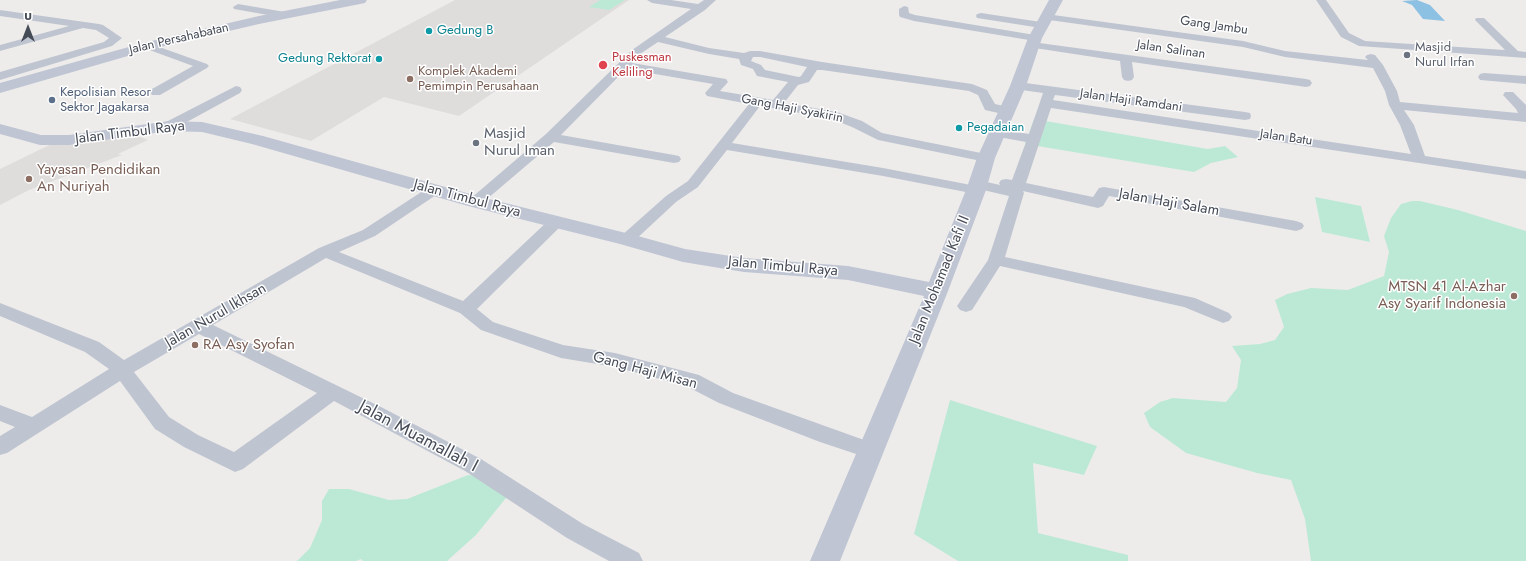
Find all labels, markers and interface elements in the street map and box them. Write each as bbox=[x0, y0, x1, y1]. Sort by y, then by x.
north arrow bbox=[8, 8, 48, 48]
text: U bbox=[24, 8, 32, 24]
street label: Gang Jambu bbox=[1179, 14, 1249, 38]
street label: Jalan Persahabatan bbox=[128, 20, 230, 58]
place label: Gedung B bbox=[437, 23, 493, 39]
marker: Gedung B bbox=[424, 26, 434, 36]
street label: Jalan Salinan bbox=[1136, 37, 1206, 63]
place label: Masjid Nurul Irfan bbox=[1415, 40, 1475, 71]
place label: Puskesman Keliling bbox=[612, 50, 672, 81]
marker: Masjid Nurul Irfan bbox=[1402, 50, 1412, 60]
place label: Gedung Rektorat bbox=[278, 51, 371, 67]
marker: Gedung Rektorat bbox=[374, 54, 384, 64]
marker: Puskesman Keliling bbox=[597, 59, 609, 71]
place label: Komplek Akademi Pemimpin Perusahaan bbox=[418, 64, 539, 95]
marker: Komplek Akademi Pemimpin Perusahaan bbox=[405, 74, 415, 84]
place label: Kepolisian Resor Sektor Jagakarsa bbox=[60, 85, 151, 116]
street label: Jalan Haji Ramdani bbox=[1079, 86, 1183, 116]
street label: Gang Haji Syakirin bbox=[740, 91, 844, 127]
marker: Kepolisian Resor Sektor Jagakarsa bbox=[47, 95, 57, 105]
street label: Jalan Timbul Raya bbox=[74, 117, 186, 149]
place label: Pegadaian bbox=[967, 120, 1024, 136]
marker: Pegadaian bbox=[954, 123, 964, 133]
place label: Masjid Nurul Iman bbox=[484, 125, 555, 160]
street label: Jalan Batu bbox=[1259, 127, 1313, 149]
marker: Masjid Nurul Iman bbox=[471, 138, 481, 148]
place label: Yayasan Pendidikan An Nuriyah bbox=[37, 161, 160, 196]
marker: Yayasan Pendidikan An Nuriyah bbox=[24, 174, 34, 184]
street label: Jalan Timbul Raya bbox=[411, 176, 523, 222]
street label: Jalan Haji Salam bbox=[1117, 185, 1221, 221]
street label: Jalan Mohamad Kafi II bbox=[906, 213, 974, 347]
street label: Jalan Timbul Raya bbox=[727, 253, 839, 281]
place label: MTSN 41 Al-Azhar Asy Syarif Indonesia bbox=[1378, 278, 1506, 313]
street label: Jalan Nurul Ikhsan bbox=[162, 280, 270, 352]
marker: MTSN 41 Al-Azhar Asy Syarif Indonesia bbox=[1509, 291, 1519, 301]
place label: RA Asy Syofan bbox=[203, 336, 295, 354]
marker: RA Asy Syofan bbox=[190, 340, 200, 350]
street label: Gang Haji Misan bbox=[591, 348, 699, 394]
street label: Jalan Muamallah I bbox=[355, 396, 481, 478]

